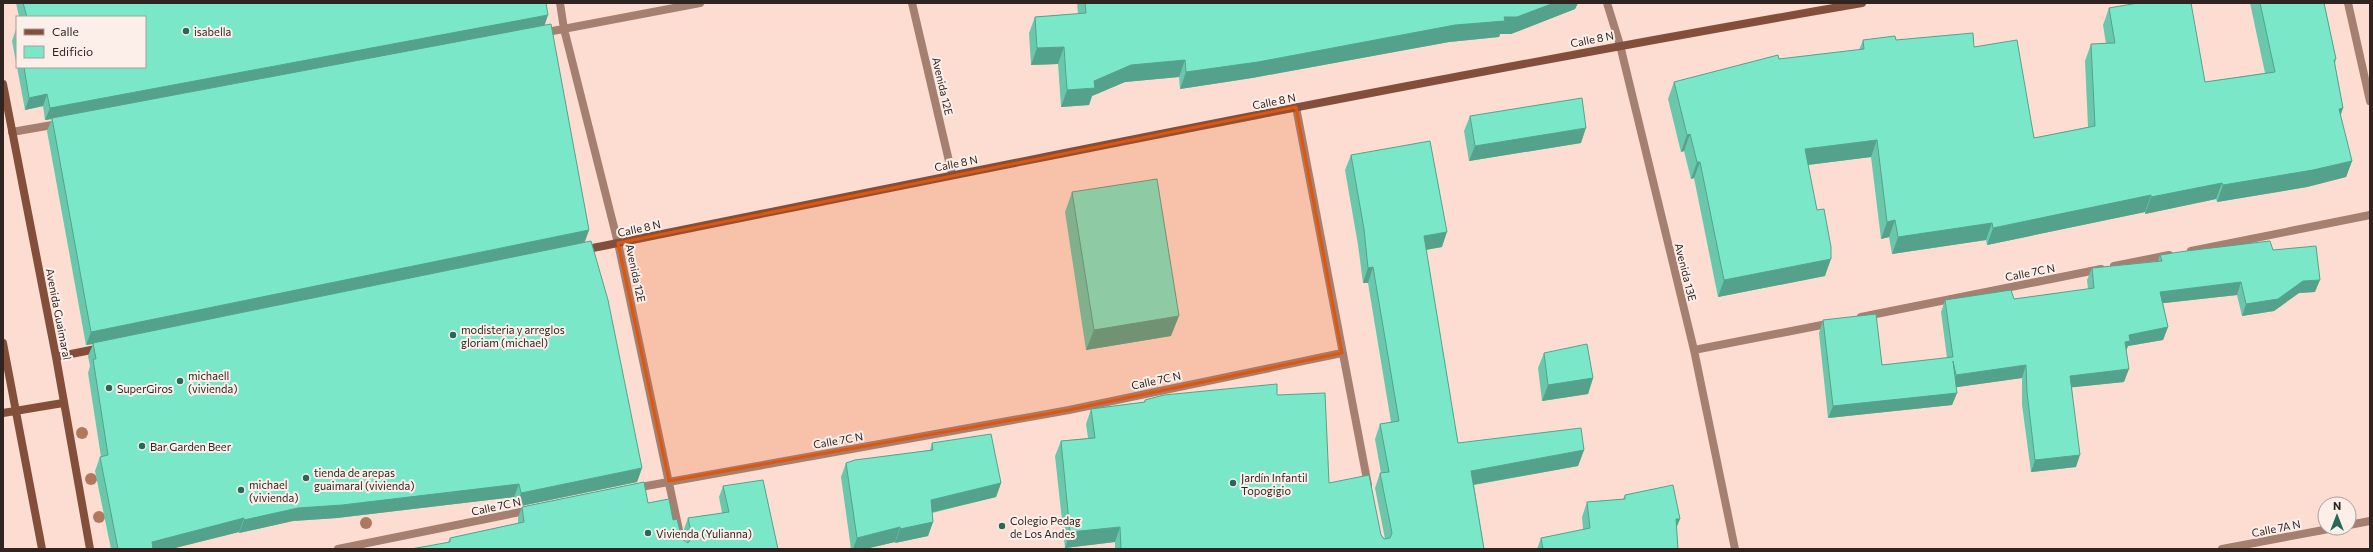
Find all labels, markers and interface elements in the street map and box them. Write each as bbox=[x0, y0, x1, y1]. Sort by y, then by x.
legend bbox=[16, 16, 146, 68]
text: Calle bbox=[52, 24, 79, 38]
place label: isabella bbox=[194, 25, 231, 38]
marker: isabella bbox=[181, 26, 191, 36]
street label: Calle 8 N bbox=[1569, 28, 1615, 50]
text: Edificio bbox=[52, 44, 93, 58]
street label: Avenida 12E bbox=[930, 56, 956, 116]
street label: Calle 8 N bbox=[1251, 90, 1297, 112]
street label: Calle 8 N bbox=[933, 152, 979, 174]
street label: Calle 8 N bbox=[616, 217, 662, 239]
street label: Avenida 13E bbox=[1673, 242, 1699, 302]
street label: Avenida 12E bbox=[623, 243, 649, 303]
street label: Calle 7C N bbox=[2004, 261, 2056, 283]
street label: Avenida Guaimaral bbox=[44, 267, 74, 361]
place label: modisteria y arreglos gloriam (michael) bbox=[461, 323, 565, 349]
marker: modisteria y arreglos gloriam (michael) bbox=[448, 330, 458, 340]
street label: Calle 7C N bbox=[1130, 368, 1182, 392]
place label: michaell (vivienda) bbox=[188, 369, 237, 395]
marker: michaell (vivienda) bbox=[175, 376, 185, 386]
place label: SuperGiros bbox=[117, 382, 173, 395]
marker: SuperGiros bbox=[104, 383, 114, 393]
street label: Calle 7C N bbox=[812, 429, 864, 451]
place label: Bar Garden Beer bbox=[150, 440, 232, 453]
marker: Bar Garden Beer bbox=[137, 441, 147, 451]
place label: tienda de arepas guaimaral (vivienda) bbox=[314, 466, 414, 492]
place label: Jardín Infantil Topogigio bbox=[1241, 471, 1308, 497]
marker: tienda de arepas guaimaral (vivienda) bbox=[301, 473, 311, 483]
place label: michael (vivienda) bbox=[249, 478, 298, 504]
marker: Jardín Infantil Topogigio bbox=[1228, 478, 1238, 488]
marker: michael (vivienda) bbox=[236, 485, 246, 495]
street label: Calle 7C N bbox=[470, 494, 522, 518]
north arrow bbox=[2317, 496, 2357, 536]
text: N bbox=[2333, 499, 2341, 512]
place label: Colegio Pedag de Los Andes bbox=[1010, 514, 1081, 540]
street label: Calle 7A N bbox=[2250, 517, 2302, 539]
marker: Colegio Pedag de Los Andes bbox=[997, 521, 1007, 531]
place label: Vivienda (Yulianna) bbox=[656, 527, 752, 540]
marker: Vivienda (Yulianna) bbox=[643, 528, 653, 538]

